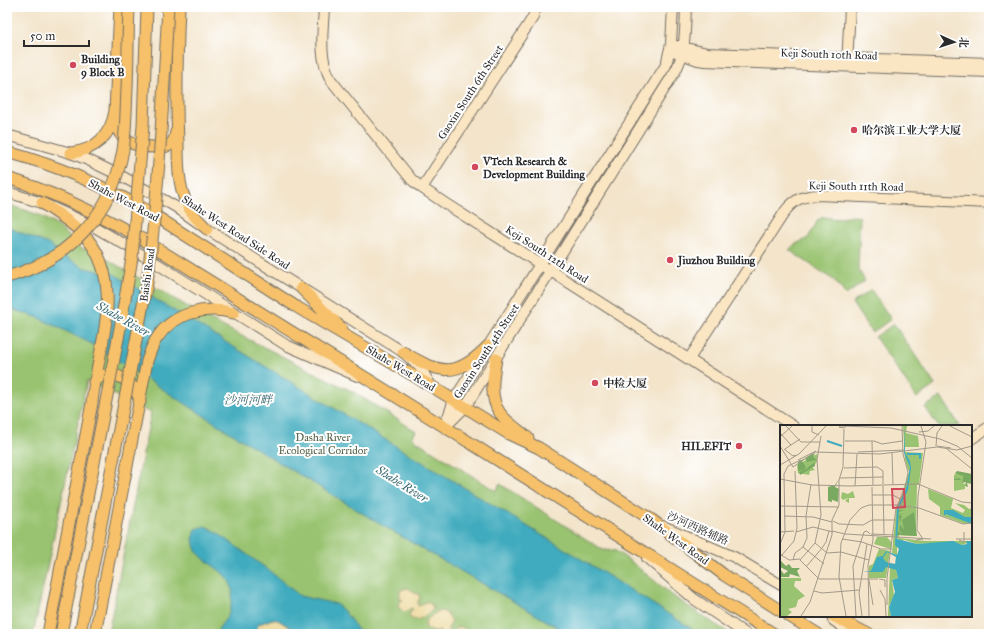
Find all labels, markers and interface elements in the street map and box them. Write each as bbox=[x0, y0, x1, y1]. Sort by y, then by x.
scale bar bbox=[24, 22, 89, 48]
north arrow bbox=[934, 22, 974, 62]
text: 50 m bbox=[30, 29, 55, 43]
text: 北 bbox=[957, 37, 970, 48]
street label: Gaoxin South 6th Street bbox=[435, 43, 506, 142]
street label: Keji South 10th Road bbox=[780, 46, 878, 63]
place label: Building 9 Block B bbox=[81, 53, 125, 80]
marker: Building 9 Block B bbox=[68, 60, 78, 70]
place label: 哈尔滨工业大学大厦 bbox=[862, 124, 961, 137]
marker: 哈尔滨工业大学大厦 bbox=[849, 125, 859, 135]
place label: VTech Research & Development Building bbox=[482, 155, 586, 182]
marker: VTech Research & Development Building bbox=[470, 162, 480, 172]
street label: Shahe West Road bbox=[86, 176, 162, 225]
street label: Keji South 11th Road bbox=[808, 179, 904, 194]
street label: Shahe West Road Side Road bbox=[179, 193, 293, 272]
street label: Keji South 12th Road bbox=[503, 223, 591, 286]
street label: Baishi Road bbox=[137, 247, 158, 303]
place label: Jiuzhou Building bbox=[676, 254, 756, 268]
marker: Jiuzhou Building bbox=[665, 255, 675, 265]
water label: Shahe River bbox=[93, 298, 153, 340]
street label: Gaoxin South 4th Street bbox=[451, 301, 522, 401]
street label: Shahe West Road bbox=[364, 343, 438, 394]
place label: 中检大厦 bbox=[603, 377, 647, 390]
marker: 中检大厦 bbox=[590, 378, 600, 388]
water label: 沙河河畔 bbox=[224, 393, 274, 407]
inset map bbox=[780, 425, 972, 617]
park label: Dasha River Ecological Corridor bbox=[279, 431, 368, 457]
place label: HILEFIT bbox=[681, 440, 731, 453]
marker: HILEFIT bbox=[734, 441, 744, 451]
water label: Shahe River bbox=[373, 462, 431, 506]
street label: 沙河西路辅路 bbox=[665, 509, 731, 548]
street label: Shahe West Road bbox=[640, 511, 712, 568]

